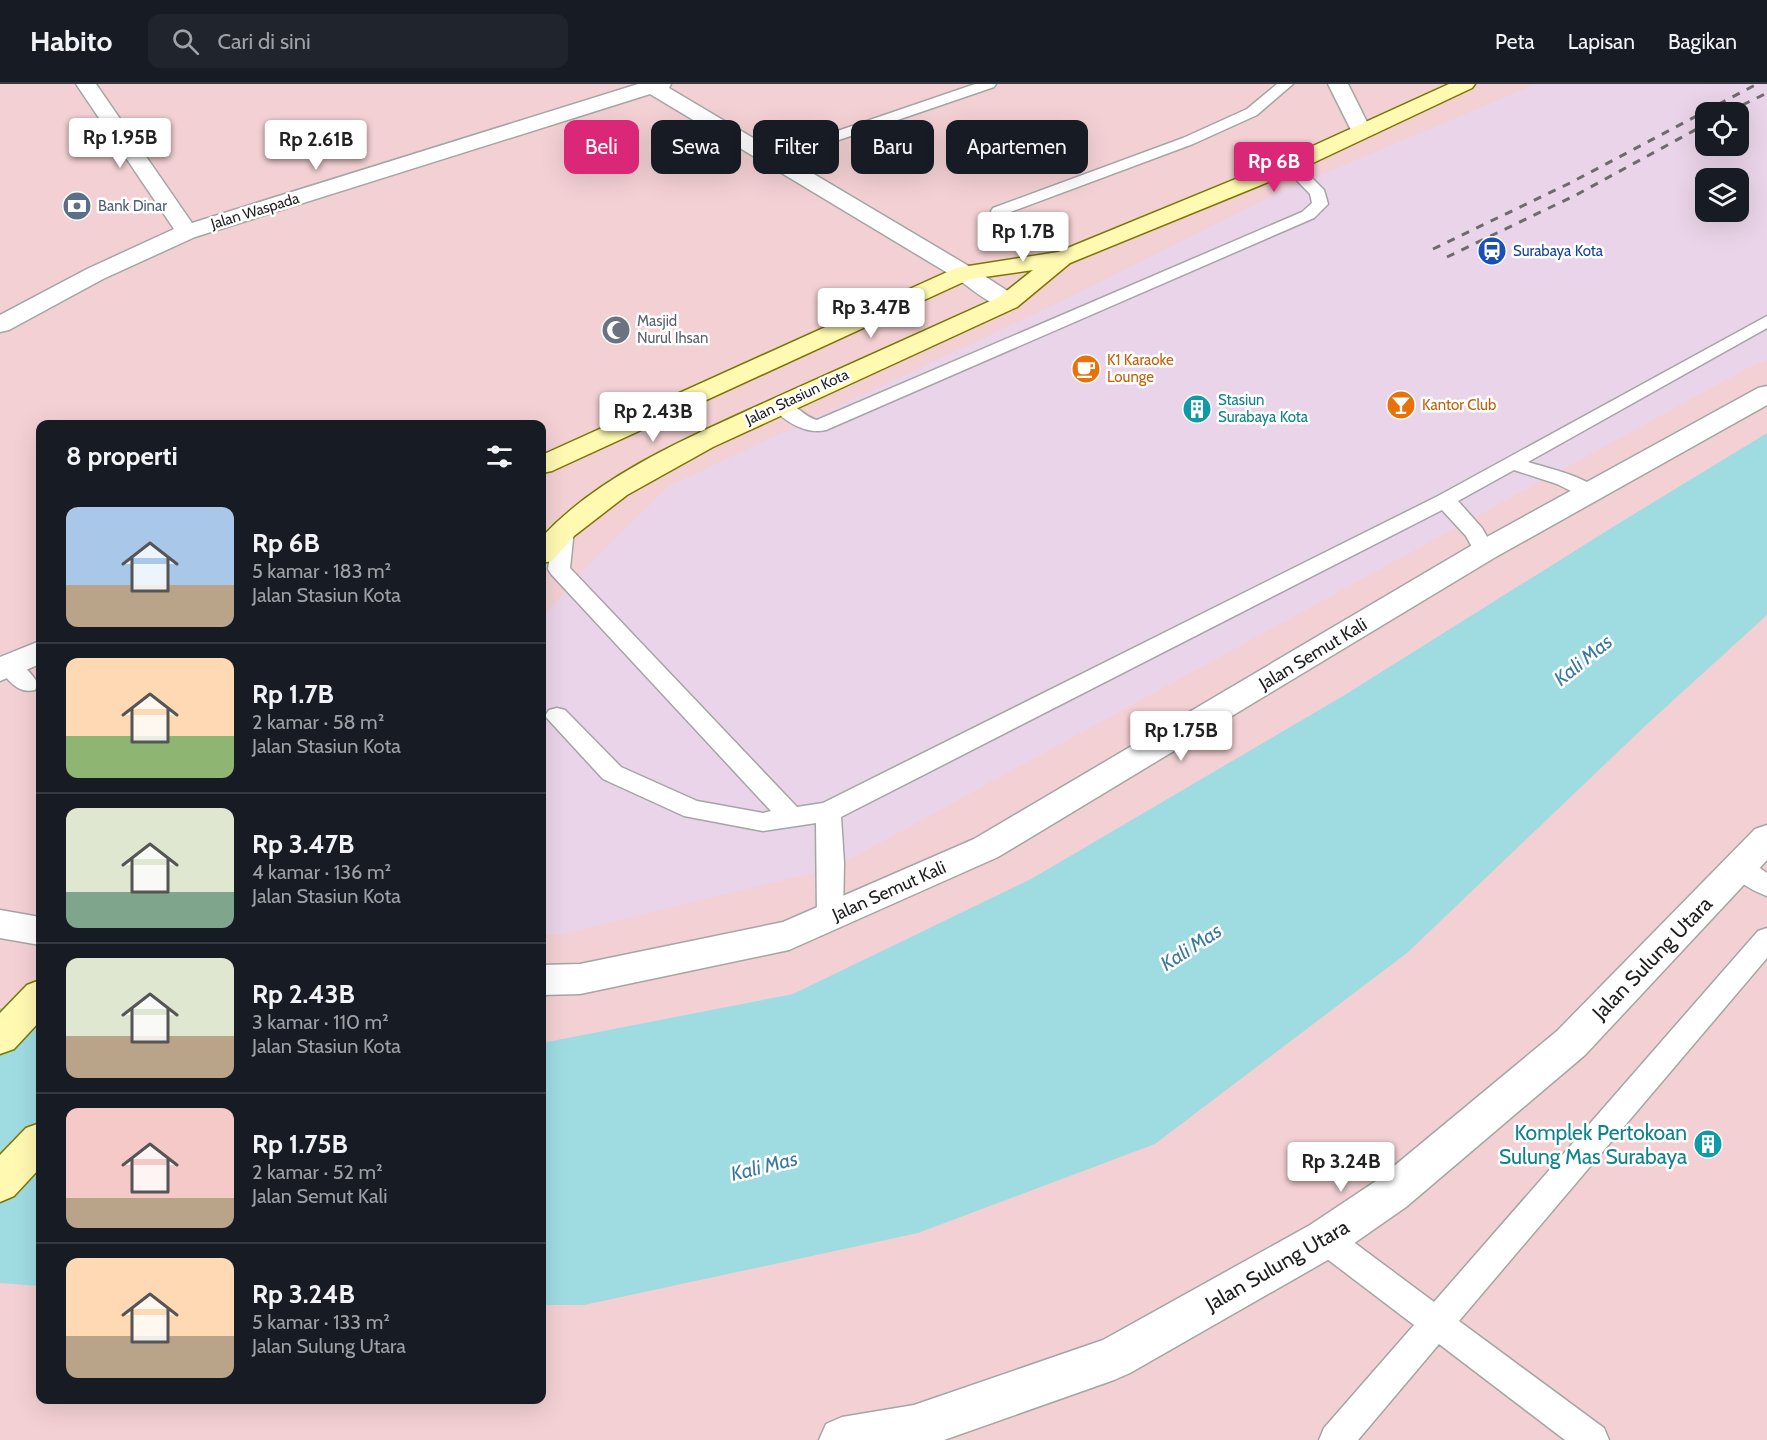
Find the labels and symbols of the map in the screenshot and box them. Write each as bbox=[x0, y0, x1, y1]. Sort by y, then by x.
pin: Rp 1.95B bbox=[58, 118, 182, 169]
pin: Rp 2.61B bbox=[254, 120, 378, 171]
pin: Rp 6B bbox=[1232, 142, 1316, 193]
street label: Jalan Waspada bbox=[208, 189, 302, 233]
bank icon: Bank Dinar bbox=[61, 190, 93, 222]
place label: Bank Dinar bbox=[98, 197, 167, 215]
pin: Rp 1.7B bbox=[968, 212, 1078, 263]
station icon: Surabaya Kota bbox=[1476, 235, 1508, 267]
place label: Surabaya Kota bbox=[1513, 242, 1604, 260]
pin: Rp 3.47B bbox=[809, 288, 933, 339]
place label: Masjid Nurul Ihsan bbox=[637, 312, 708, 347]
mosque icon: Masjid Nurul Ihsan bbox=[600, 314, 632, 346]
place label: K1 Karaoke Lounge bbox=[1107, 351, 1174, 386]
cafe icon: K1 Karaoke Lounge bbox=[1070, 353, 1102, 385]
street label: Jalan Stasiun Kota bbox=[742, 365, 852, 429]
bar icon: Kantor Club bbox=[1385, 389, 1417, 421]
place label: Stasiun Surabaya Kota bbox=[1218, 391, 1309, 426]
pin: Rp 2.43B bbox=[591, 392, 715, 443]
building icon: Stasiun Surabaya Kota bbox=[1181, 393, 1213, 425]
place label: Kantor Club bbox=[1422, 396, 1496, 414]
street label: Jalan Semut Kali bbox=[1254, 613, 1371, 695]
water label: Kali Mas bbox=[1549, 629, 1617, 691]
pin: Rp 1.75B bbox=[1119, 711, 1243, 762]
street label: Jalan Semut Kali bbox=[828, 856, 949, 926]
street label: Jalan Sulung Utara bbox=[1586, 891, 1717, 1026]
water label: Kali Mas bbox=[1156, 918, 1226, 976]
place label: Komplek Pertokoan Sulung Mas Surabaya bbox=[1499, 1120, 1687, 1169]
building icon: Komplek Pertokoan Sulung Mas Surabaya bbox=[1692, 1128, 1724, 1160]
pin: Rp 3.24B bbox=[1279, 1142, 1403, 1193]
water label: Kali Mas bbox=[728, 1146, 800, 1186]
street label: Jalan Sulung Utara bbox=[1200, 1214, 1353, 1317]

